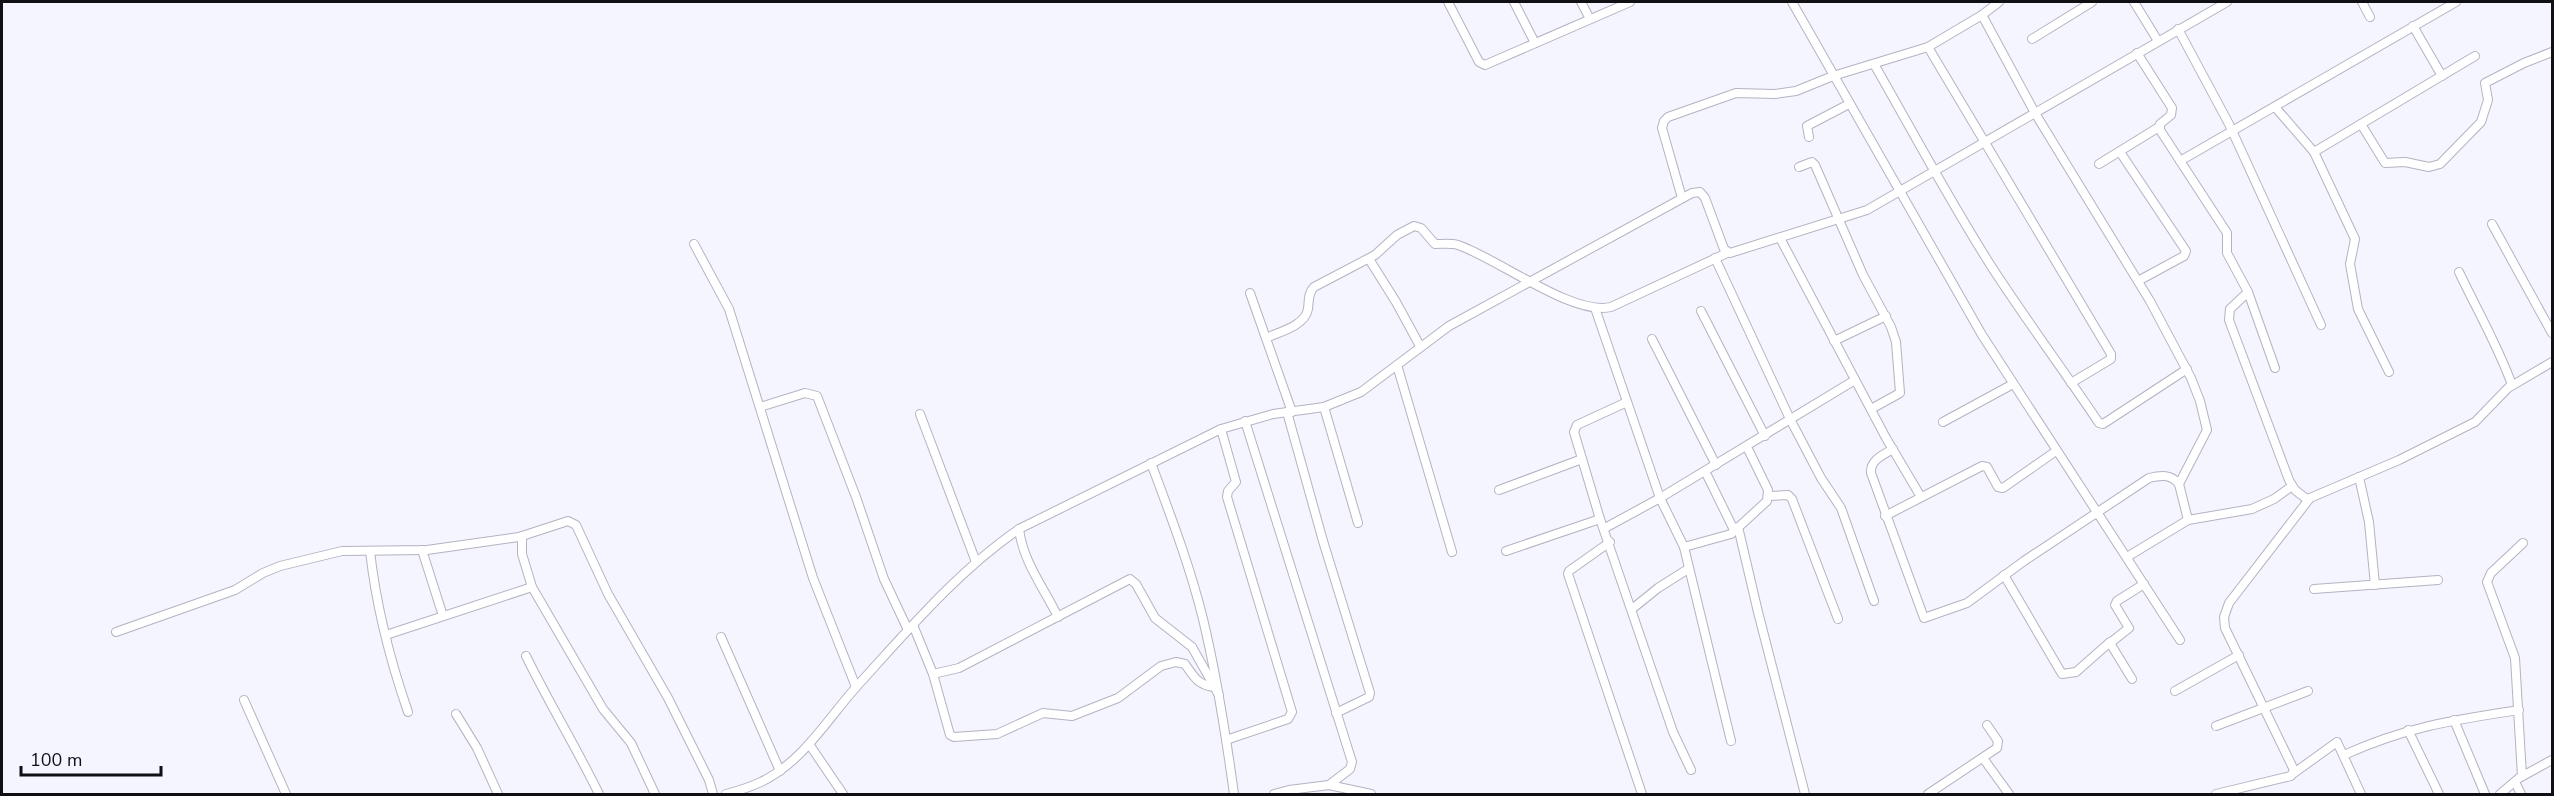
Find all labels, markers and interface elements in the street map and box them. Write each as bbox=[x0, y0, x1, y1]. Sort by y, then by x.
scale bar bbox=[21, 739, 160, 777]
text: 100 m bbox=[30, 748, 82, 772]

